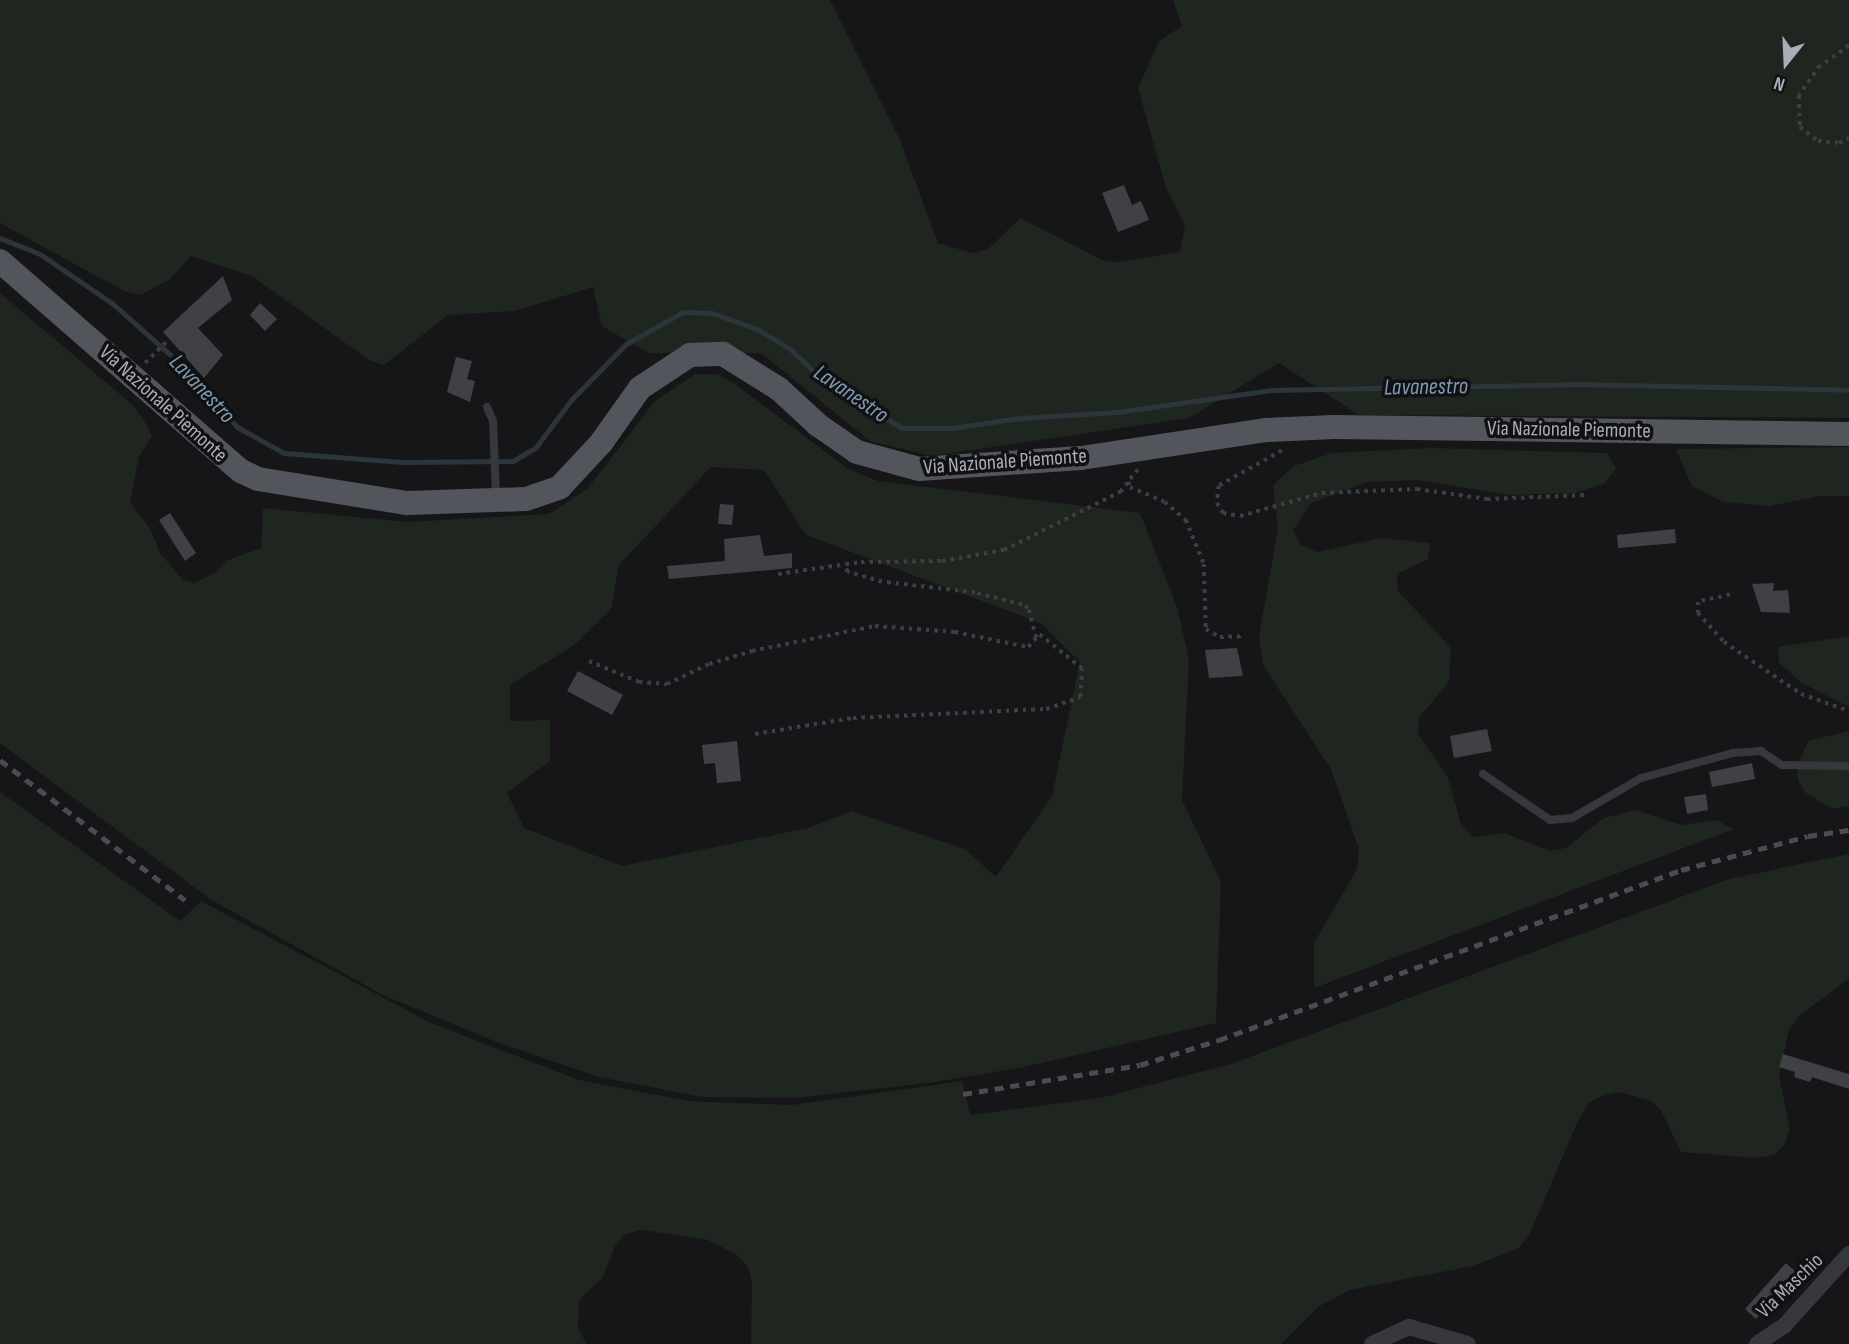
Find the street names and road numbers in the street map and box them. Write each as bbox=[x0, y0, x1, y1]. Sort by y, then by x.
street label: Via Nazionale Piemonte bbox=[94, 340, 232, 468]
street label: Via Nazionale Piemonte bbox=[1487, 416, 1651, 444]
street label: Via Nazionale Piemonte bbox=[922, 444, 1088, 480]
street label: Via Maschio bbox=[1751, 1248, 1829, 1324]

